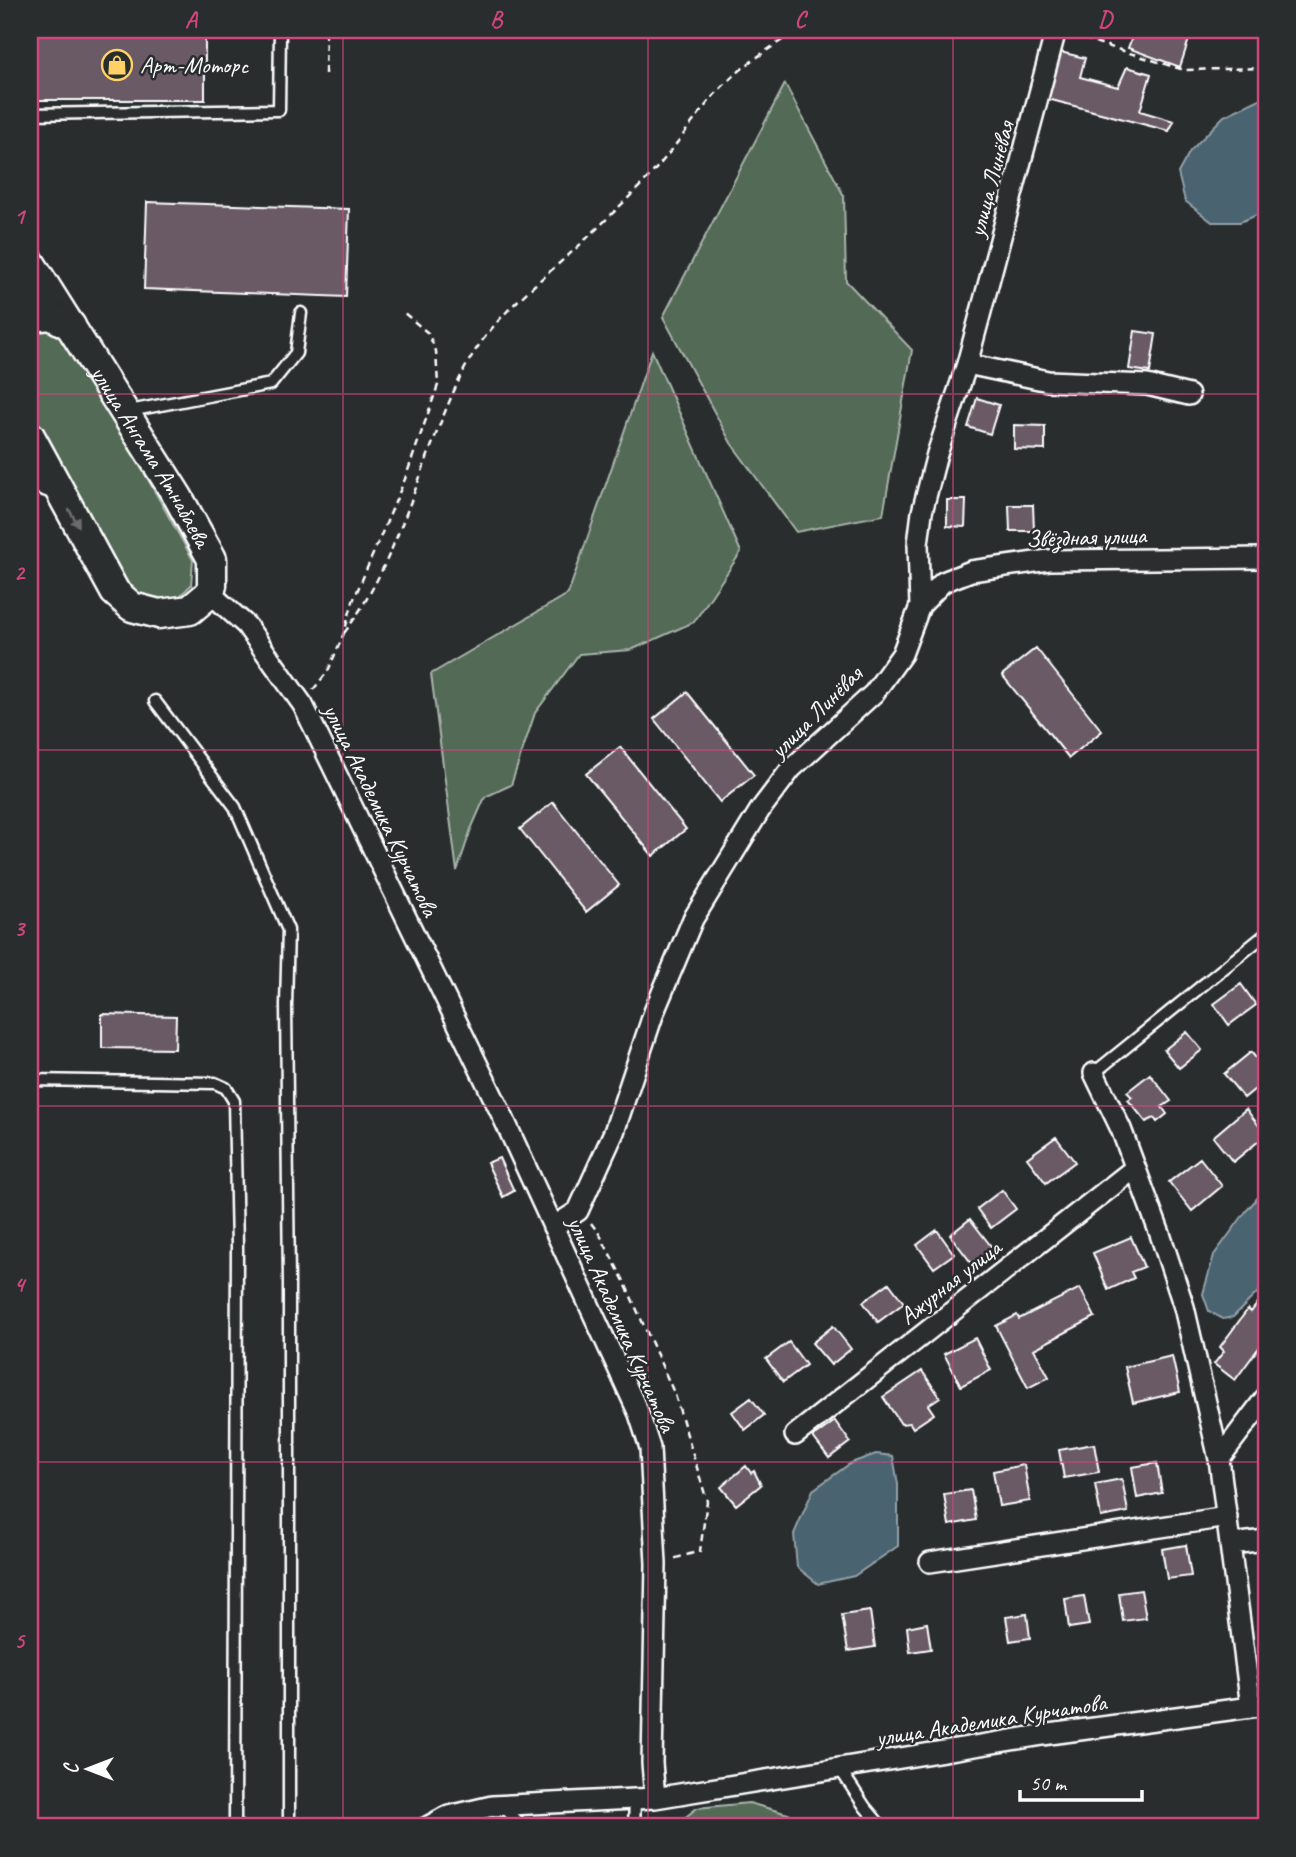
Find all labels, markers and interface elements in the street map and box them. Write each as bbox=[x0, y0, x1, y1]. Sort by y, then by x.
text: A bbox=[185, 5, 199, 34]
text: B bbox=[490, 5, 504, 34]
text: C bbox=[795, 5, 809, 34]
text: D bbox=[1098, 5, 1114, 34]
shop icon: Арт-Моторс bbox=[100, 48, 134, 82]
place label: Арт-Моторс bbox=[140, 50, 249, 80]
street label: улица Линёвая bbox=[961, 117, 1021, 242]
text: 1 bbox=[14, 202, 27, 231]
street label: улица Ангама Атнабаева bbox=[83, 358, 219, 554]
one-way arrow bbox=[68, 508, 81, 527]
street label: Звёздная улица bbox=[1025, 520, 1148, 555]
text: 2 bbox=[14, 558, 27, 587]
street label: улица Линёвая bbox=[762, 659, 869, 766]
street label: улица Академика Курчатова bbox=[316, 697, 446, 922]
text: 3 bbox=[14, 914, 27, 943]
street label: улица Академика Курчатова bbox=[560, 1210, 684, 1438]
street label: Ажурная улица bbox=[893, 1232, 1009, 1331]
text: 4 bbox=[14, 1270, 27, 1299]
text: 5 bbox=[14, 1626, 26, 1655]
street label: улица Академика Курчатова bbox=[872, 1687, 1110, 1753]
north arrow bbox=[52, 1734, 122, 1804]
scale bar bbox=[1020, 1759, 1142, 1803]
text: С bbox=[60, 1762, 84, 1774]
text: 50 m bbox=[1030, 1770, 1068, 1796]

